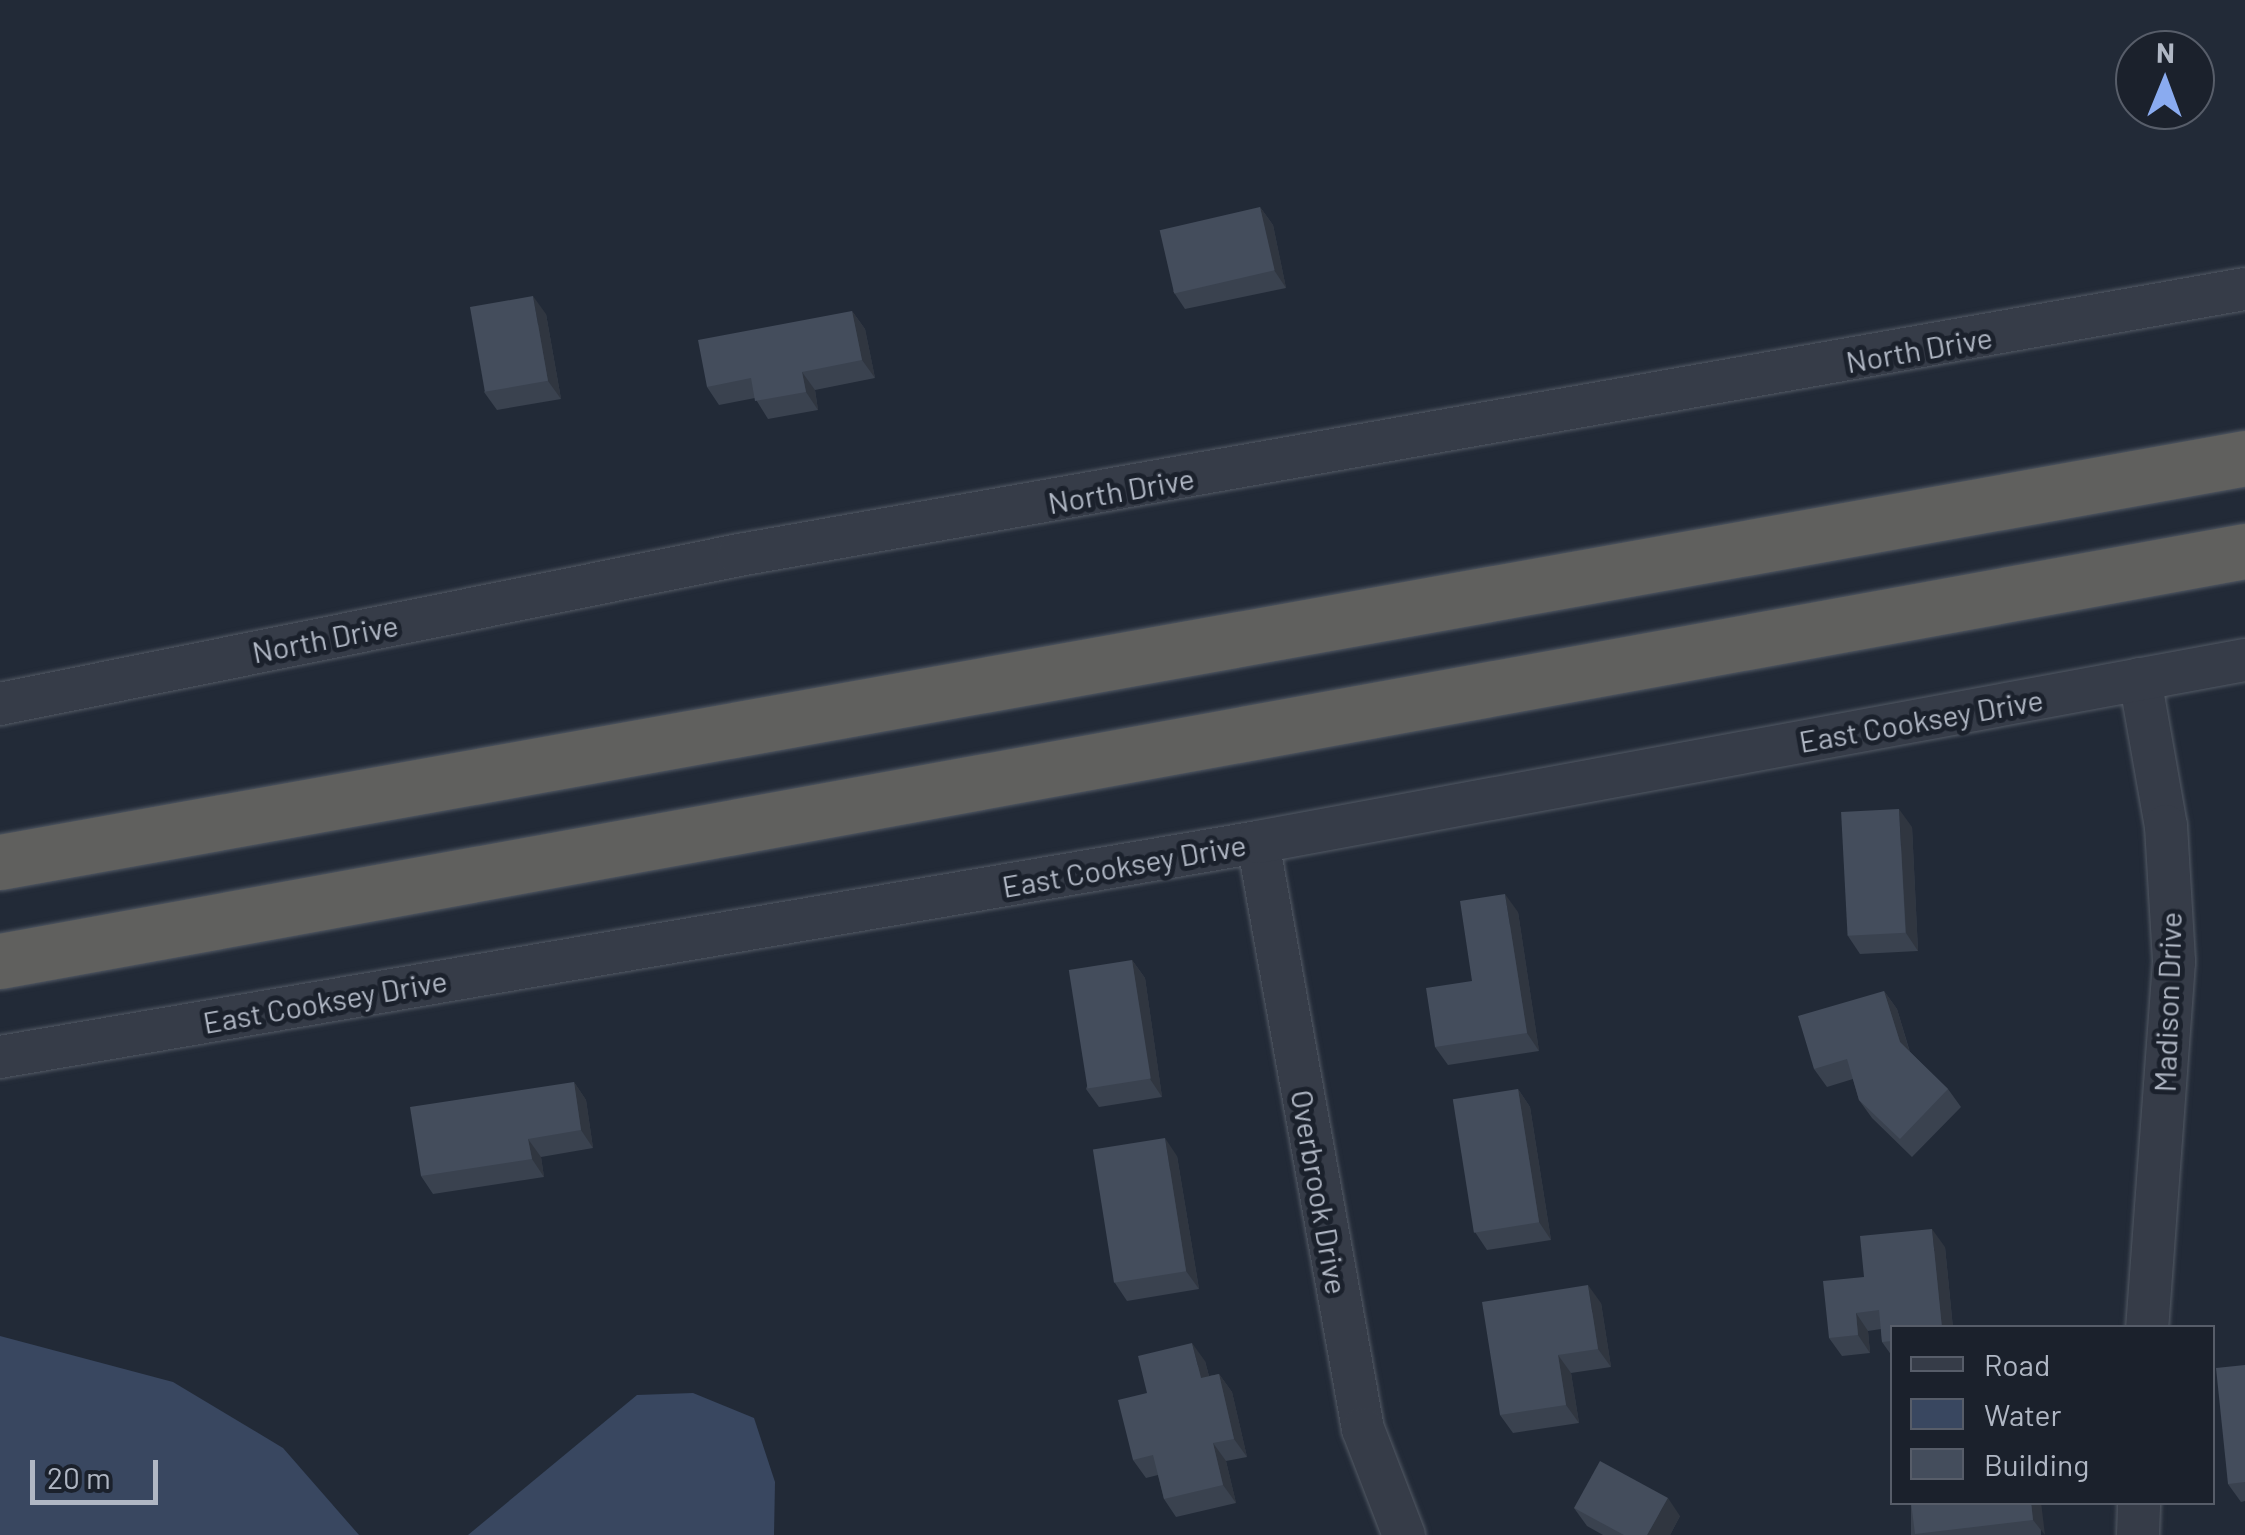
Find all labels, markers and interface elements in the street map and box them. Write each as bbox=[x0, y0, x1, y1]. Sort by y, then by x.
north arrow bbox=[2115, 30, 2215, 130]
text: N bbox=[2156, 35, 2175, 69]
street label: North Drive bbox=[1843, 318, 1995, 380]
street label: North Drive bbox=[1045, 459, 1197, 521]
street label: North Drive bbox=[249, 606, 401, 670]
street label: East Cooksey Drive bbox=[1796, 681, 2046, 759]
street label: East Cooksey Drive bbox=[999, 826, 1249, 904]
street label: Madison Drive bbox=[2146, 911, 2188, 1093]
street label: East Cooksey Drive bbox=[200, 962, 450, 1040]
street label: Overbrook Drive bbox=[1284, 1087, 1356, 1297]
legend bbox=[1890, 1325, 2215, 1505]
text: Road bbox=[1984, 1346, 2050, 1382]
text: Water bbox=[1984, 1396, 2062, 1432]
scale bar bbox=[35, 1440, 162, 1502]
text: Building bbox=[1984, 1446, 2089, 1482]
text: 20 m bbox=[47, 1459, 111, 1495]

